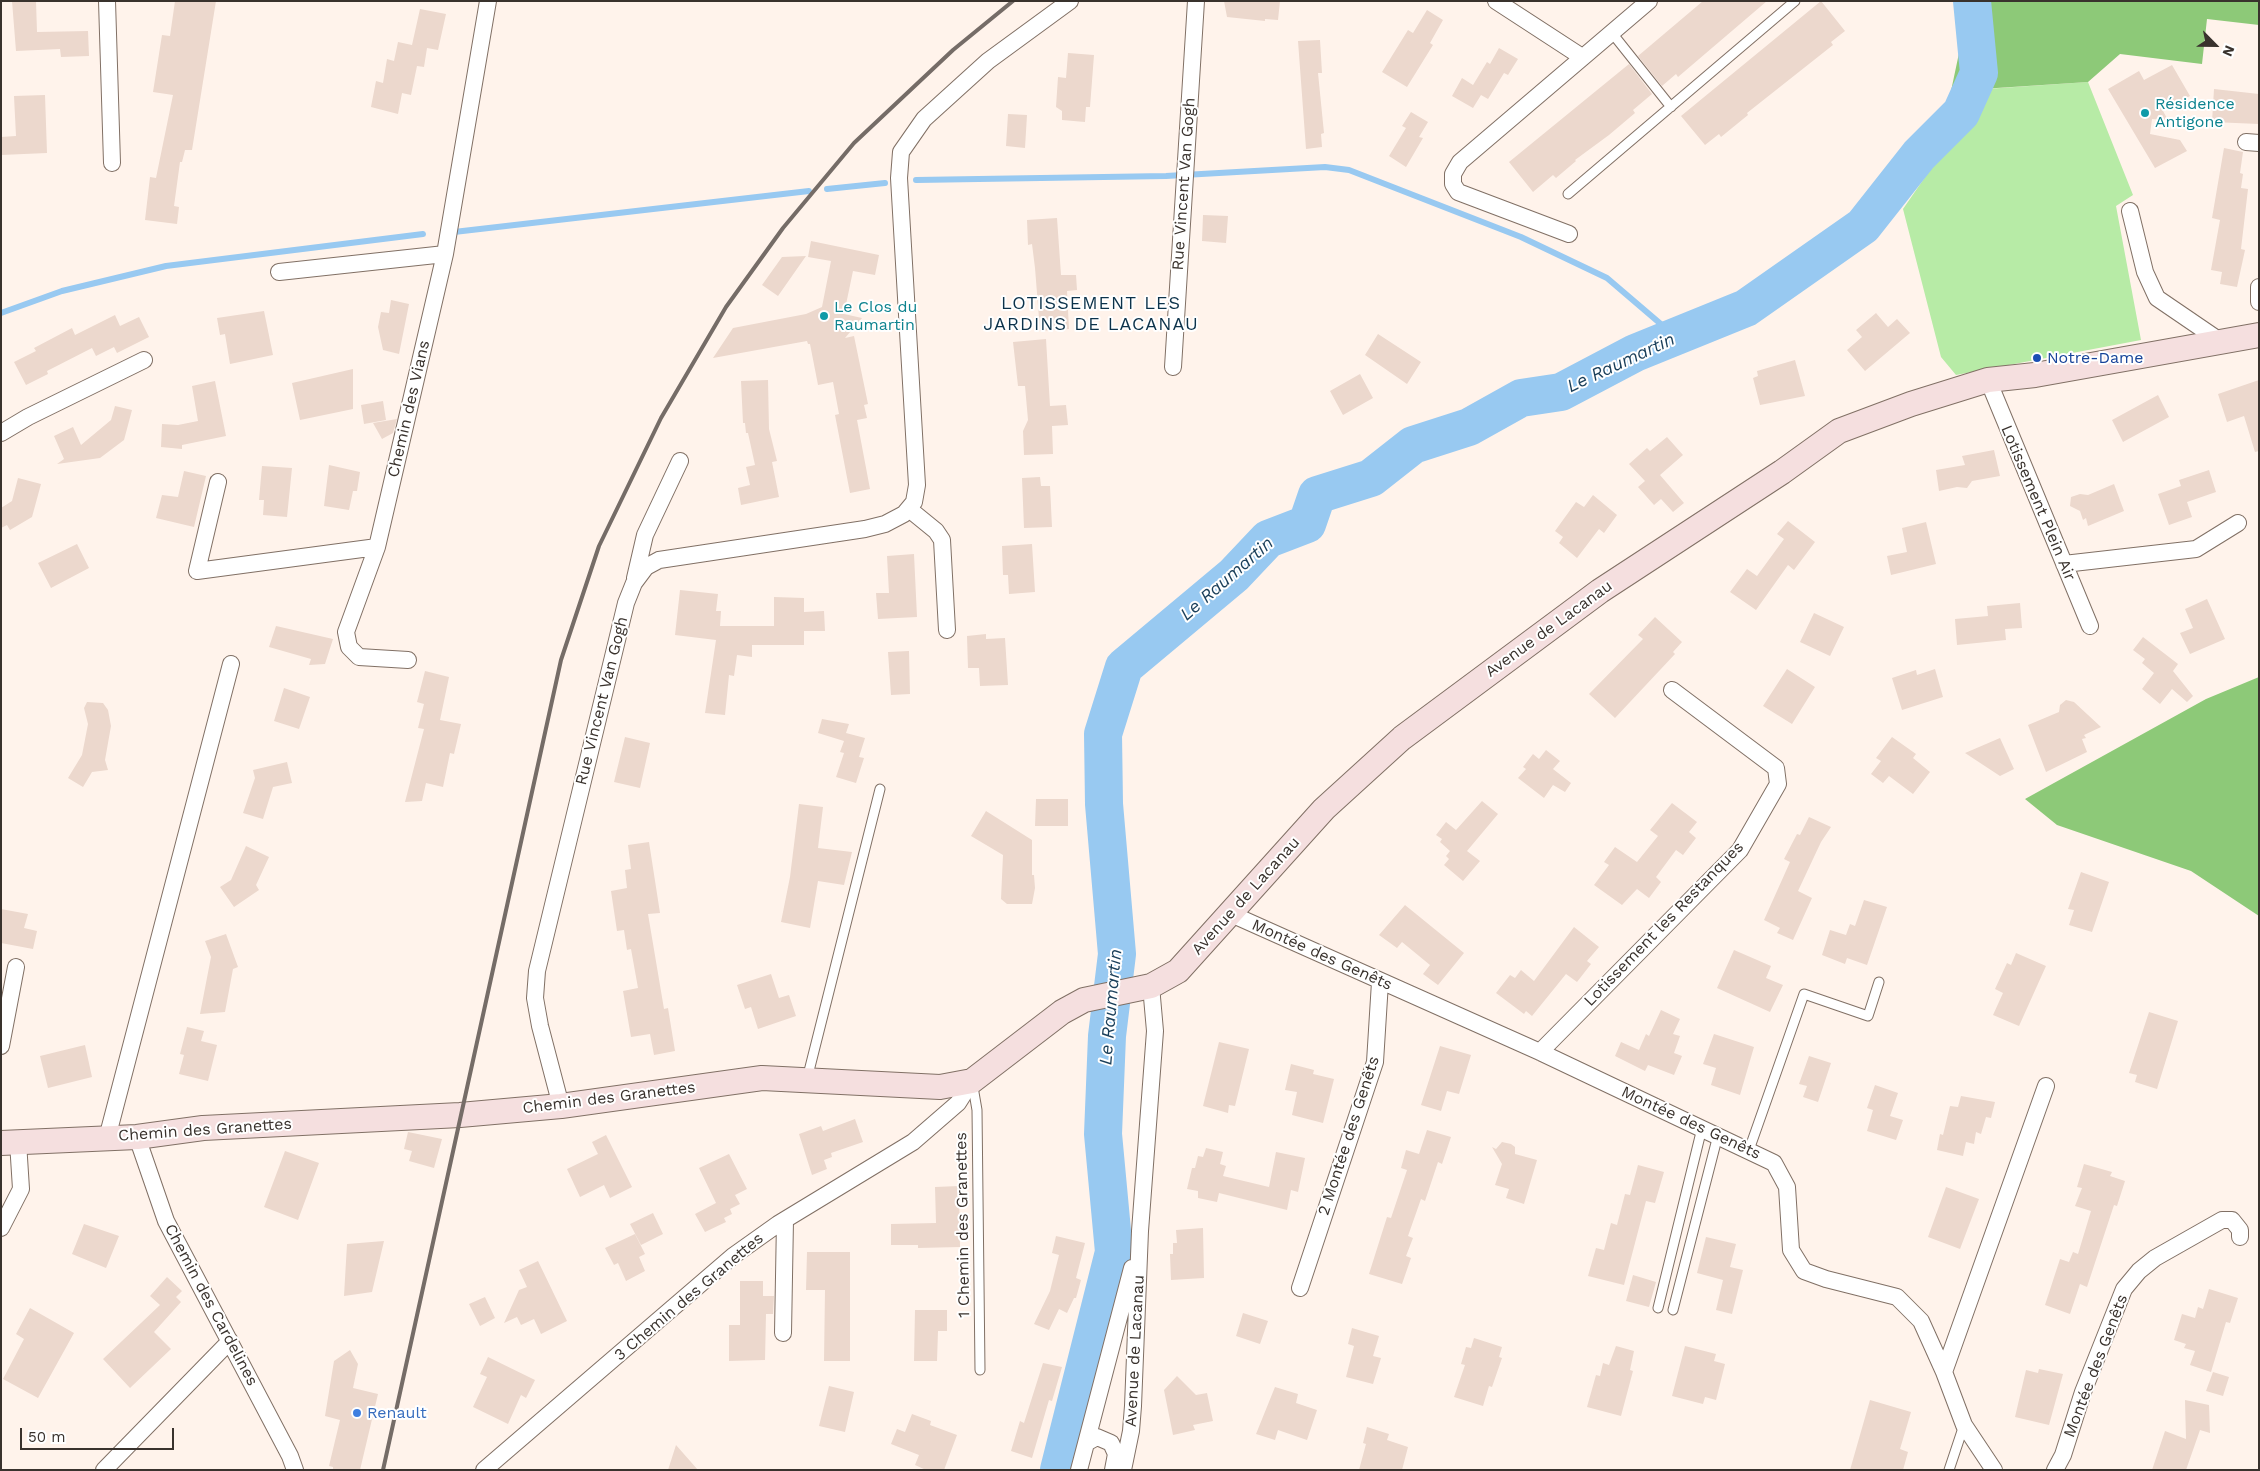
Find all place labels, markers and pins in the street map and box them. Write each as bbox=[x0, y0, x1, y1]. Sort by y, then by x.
place label: Résidence Antigone bbox=[2155, 94, 2235, 132]
marker: Résidence Antigone bbox=[2139, 107, 2151, 119]
place label: Le Clos du Raumartin bbox=[834, 297, 917, 335]
marker: Le Clos du Raumartin bbox=[818, 310, 830, 322]
place label: Notre-Dame bbox=[2047, 348, 2144, 368]
marker: Notre-Dame bbox=[2031, 352, 2043, 364]
place label: Renault bbox=[367, 1403, 427, 1423]
marker: Renault bbox=[351, 1407, 363, 1419]

